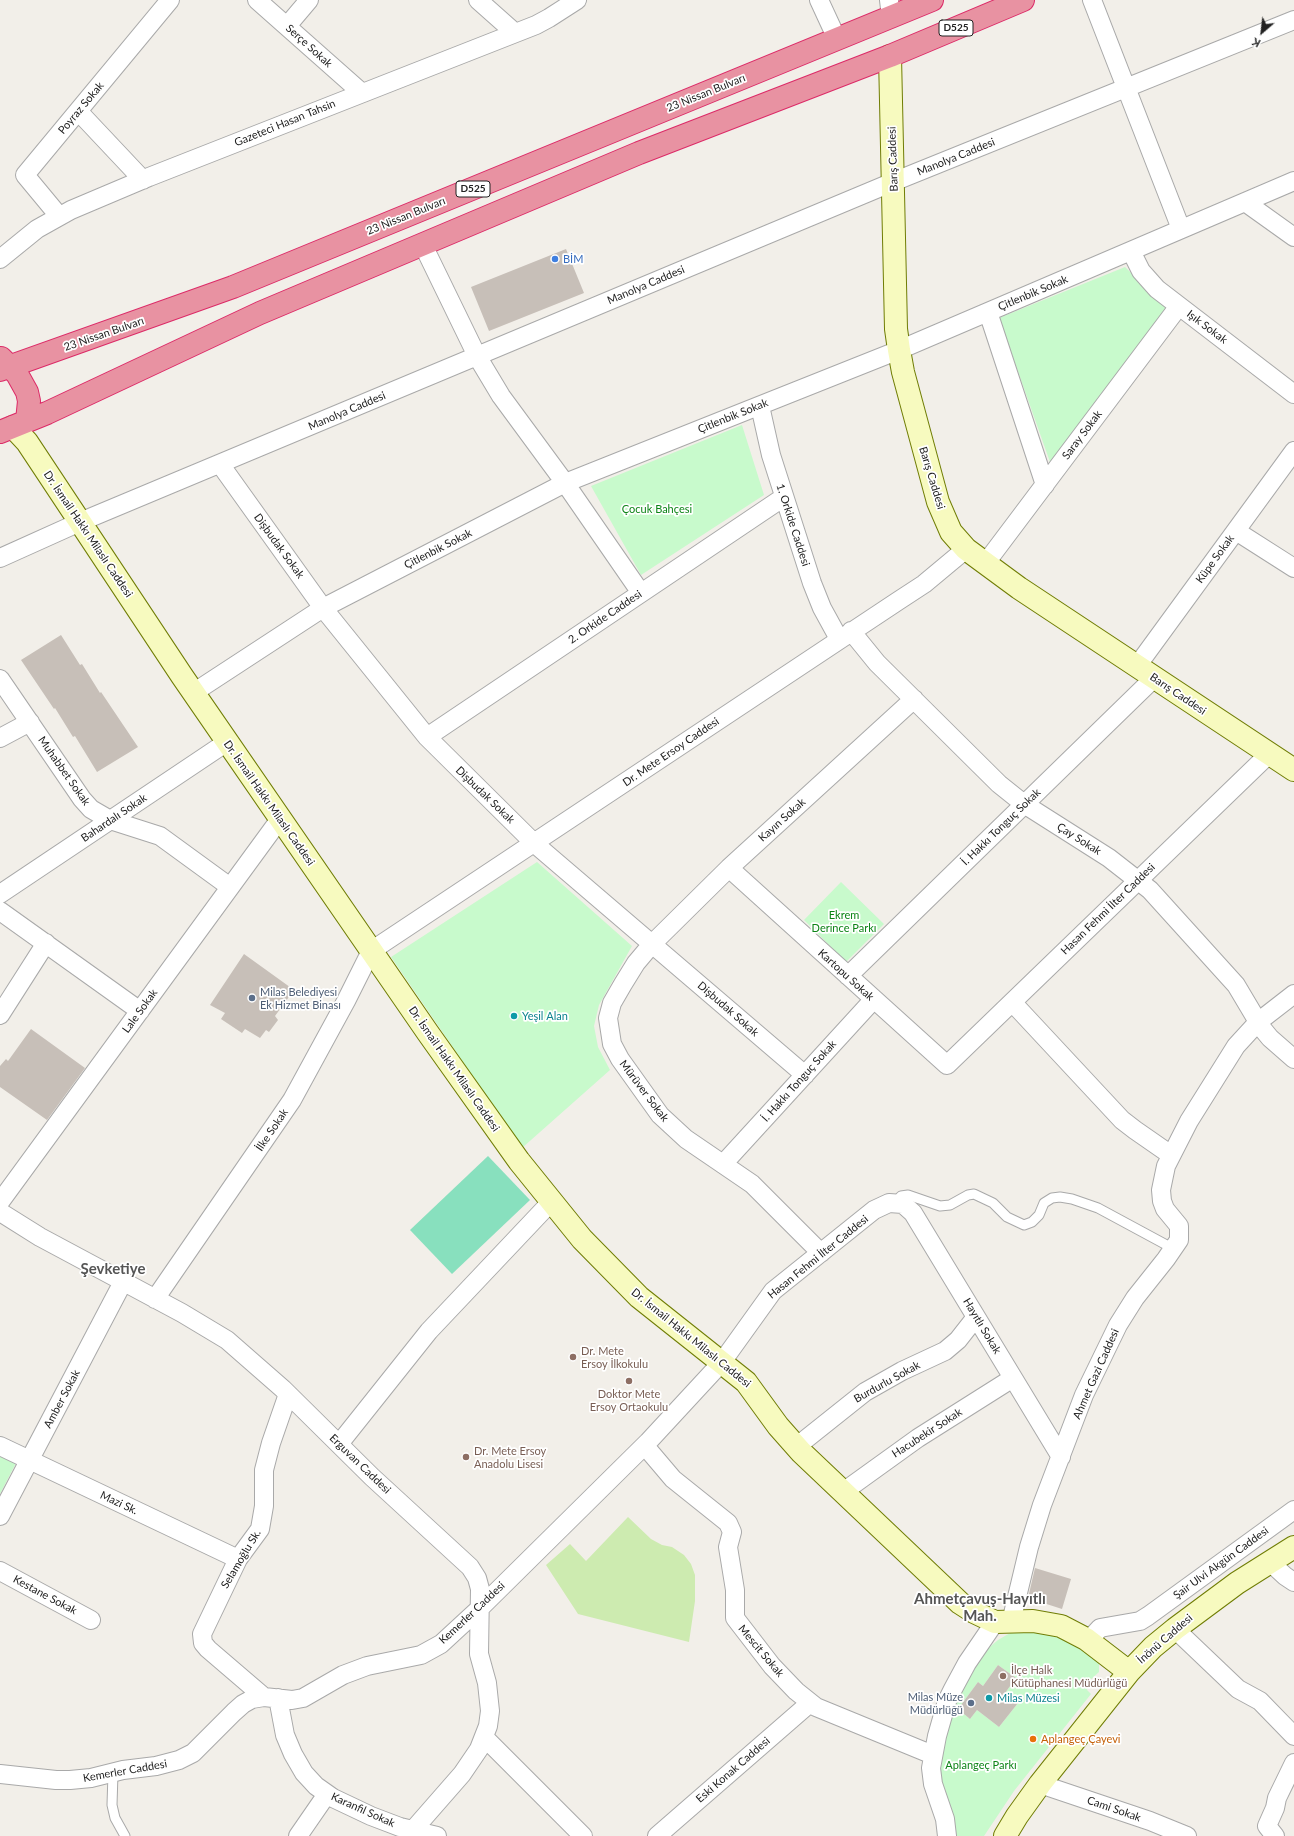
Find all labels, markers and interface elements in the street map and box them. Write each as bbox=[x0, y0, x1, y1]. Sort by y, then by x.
north arrow bbox=[1242, 12, 1282, 52]
road number: D525 bbox=[939, 20, 973, 36]
street label: Serçe Sokak bbox=[283, 22, 335, 70]
text: K bbox=[1250, 36, 1263, 51]
street label: 23 Nissan Bulvarı bbox=[665, 71, 747, 115]
street label: Poyraz Sokak bbox=[55, 79, 107, 137]
street label: Gazeteci Hasan Tahsin bbox=[233, 97, 337, 149]
street label: Barış Caddesi bbox=[885, 126, 901, 192]
street label: Manolya Caddesi bbox=[915, 135, 997, 179]
road number: D525 bbox=[456, 181, 490, 197]
street label: 23 Nissan Bulvarı bbox=[365, 194, 447, 238]
place label: BİM bbox=[563, 252, 583, 266]
marker: BİM bbox=[550, 254, 560, 264]
street label: Manolya Caddesi bbox=[605, 263, 687, 307]
street label: Çitlenbik Sokak bbox=[996, 272, 1070, 314]
street label: Işık Sokak bbox=[1184, 307, 1230, 347]
street label: 23 Nissan Bulvarı bbox=[62, 314, 146, 354]
street label: Manolya Caddesi bbox=[306, 389, 388, 433]
street label: Çitlenbik Sokak bbox=[696, 396, 770, 436]
street label: Saray Sokak bbox=[1059, 408, 1105, 462]
street label: Barış Caddesi bbox=[916, 445, 948, 511]
street label: Dr. İsmail Hakkı Milaslı Caddesi bbox=[41, 468, 135, 600]
street label: 1. Orkide Caddesi bbox=[773, 482, 813, 568]
park label: Çocuk Bahçesi bbox=[622, 502, 692, 516]
street label: Dişbudak Sokak bbox=[251, 511, 307, 581]
street label: Çitlenbik Sokak bbox=[402, 526, 474, 572]
street label: Küpe Sokak bbox=[1193, 532, 1237, 586]
street label: 2. Orkide Caddesi bbox=[566, 588, 644, 646]
street label: Barış Caddesi bbox=[1147, 670, 1209, 718]
street label: Dr. Mete Ersoy Caddesi bbox=[620, 715, 722, 789]
street label: Muhabbet Sokak bbox=[35, 734, 93, 808]
street label: Dr. İsmail Hakkı Milaslı Caddesi bbox=[221, 738, 317, 868]
street label: Dişbudak Sokak bbox=[453, 764, 517, 826]
street label: İ. Hakkı Tonguç Sokak bbox=[959, 786, 1043, 868]
street label: Bahardalı Sokak bbox=[79, 791, 149, 845]
street label: Kayın Sokak bbox=[756, 795, 808, 845]
street label: Çay Sokak bbox=[1054, 820, 1104, 858]
street label: Hasan Fehmi İlter Caddesi bbox=[1058, 861, 1158, 957]
park label: Ekrem Derince Parkı bbox=[812, 908, 876, 934]
street label: Kartopu Sokak bbox=[815, 946, 877, 1004]
street label: Dişbudak Sokak bbox=[695, 979, 761, 1039]
place label: Milas Belediyesi Ek Hizmet Binası bbox=[260, 985, 341, 1011]
street label: Lale Sokak bbox=[120, 986, 160, 1036]
marker: Milas Belediyesi Ek Hizmet Binası bbox=[247, 993, 257, 1003]
street label: Dr. İsmail Hakkı Milaslı Caddesi bbox=[406, 1004, 502, 1134]
place label: Yeşil Alan bbox=[522, 1009, 568, 1023]
marker: Yeşil Alan bbox=[509, 1011, 519, 1021]
street label: İ. Hakkı Tonguç Sokak bbox=[759, 1038, 839, 1124]
street label: Mürüver Sokak bbox=[617, 1058, 671, 1124]
street label: İlke Sokak bbox=[253, 1106, 291, 1154]
street label: Hasan Fehmi İlter Caddesi bbox=[765, 1212, 871, 1302]
district label: Şevketiye bbox=[81, 1260, 145, 1278]
street label: Dr. İsmail Hakkı Milaslı Caddesi bbox=[629, 1286, 753, 1390]
street label: Hayıtlı Sokak bbox=[960, 1296, 1004, 1356]
street label: Ahmet Gazi Caddesi bbox=[1070, 1327, 1122, 1421]
place label: Dr. Mete Ersoy İlkokulu bbox=[581, 1344, 648, 1370]
marker: Dr. Mete Ersoy İlkokulu bbox=[568, 1352, 578, 1362]
street label: Burdurlu Sokak bbox=[852, 1358, 922, 1406]
street label: Amber Sokak bbox=[41, 1368, 83, 1430]
marker: Doktor Mete Ersoy Ortaokulu bbox=[624, 1376, 634, 1386]
place label: Doktor Mete Ersoy Ortaokulu bbox=[590, 1387, 668, 1413]
street label: Hacubekir Sokak bbox=[889, 1405, 965, 1461]
street label: Erguvan Caddesi bbox=[327, 1431, 393, 1497]
place label: Dr. Mete Ersoy Anadolu Lisesi bbox=[474, 1444, 546, 1470]
marker: Dr. Mete Ersoy Anadolu Lisesi bbox=[461, 1452, 471, 1462]
street label: Mazi Sk. bbox=[98, 1489, 140, 1517]
street label: Şair Ulvi Akgün Caddesi bbox=[1171, 1524, 1271, 1602]
street label: Selamoğlu Sk. bbox=[218, 1527, 264, 1591]
street label: Kestane Sokak bbox=[11, 1573, 79, 1617]
street label: Kemerler Caddesi bbox=[436, 1579, 508, 1647]
district label: Ahmetçavuş-Hayıtlı Mah. bbox=[914, 1590, 1046, 1625]
street label: İnönü Caddesi bbox=[1135, 1611, 1195, 1667]
street label: Mescit Sokak bbox=[735, 1622, 787, 1680]
place label: İlçe Halk Kütüphanesi Müdürlüğü bbox=[1011, 1663, 1127, 1689]
marker: İlçe Halk Kütüphanesi Müdürlüğü bbox=[998, 1671, 1008, 1681]
place label: Milas Müze Müdürlüğü bbox=[908, 1690, 963, 1716]
place label: Milas Müzesi bbox=[997, 1691, 1060, 1705]
marker: Milas Müzesi bbox=[984, 1693, 994, 1703]
marker: Milas Müze Müdürlüğü bbox=[966, 1698, 976, 1708]
place label: Aplangeç Çayevi bbox=[1041, 1732, 1121, 1746]
street label: Eski Konak Caddesi bbox=[693, 1734, 773, 1806]
marker: Aplangeç Çayevi bbox=[1028, 1734, 1038, 1744]
street label: Kemerler Caddesi bbox=[82, 1757, 168, 1785]
park label: Aplangeç Parkı bbox=[945, 1758, 1017, 1772]
street label: Karanfil Sokak bbox=[329, 1790, 397, 1830]
street label: Cami Sokak bbox=[1085, 1794, 1143, 1824]

